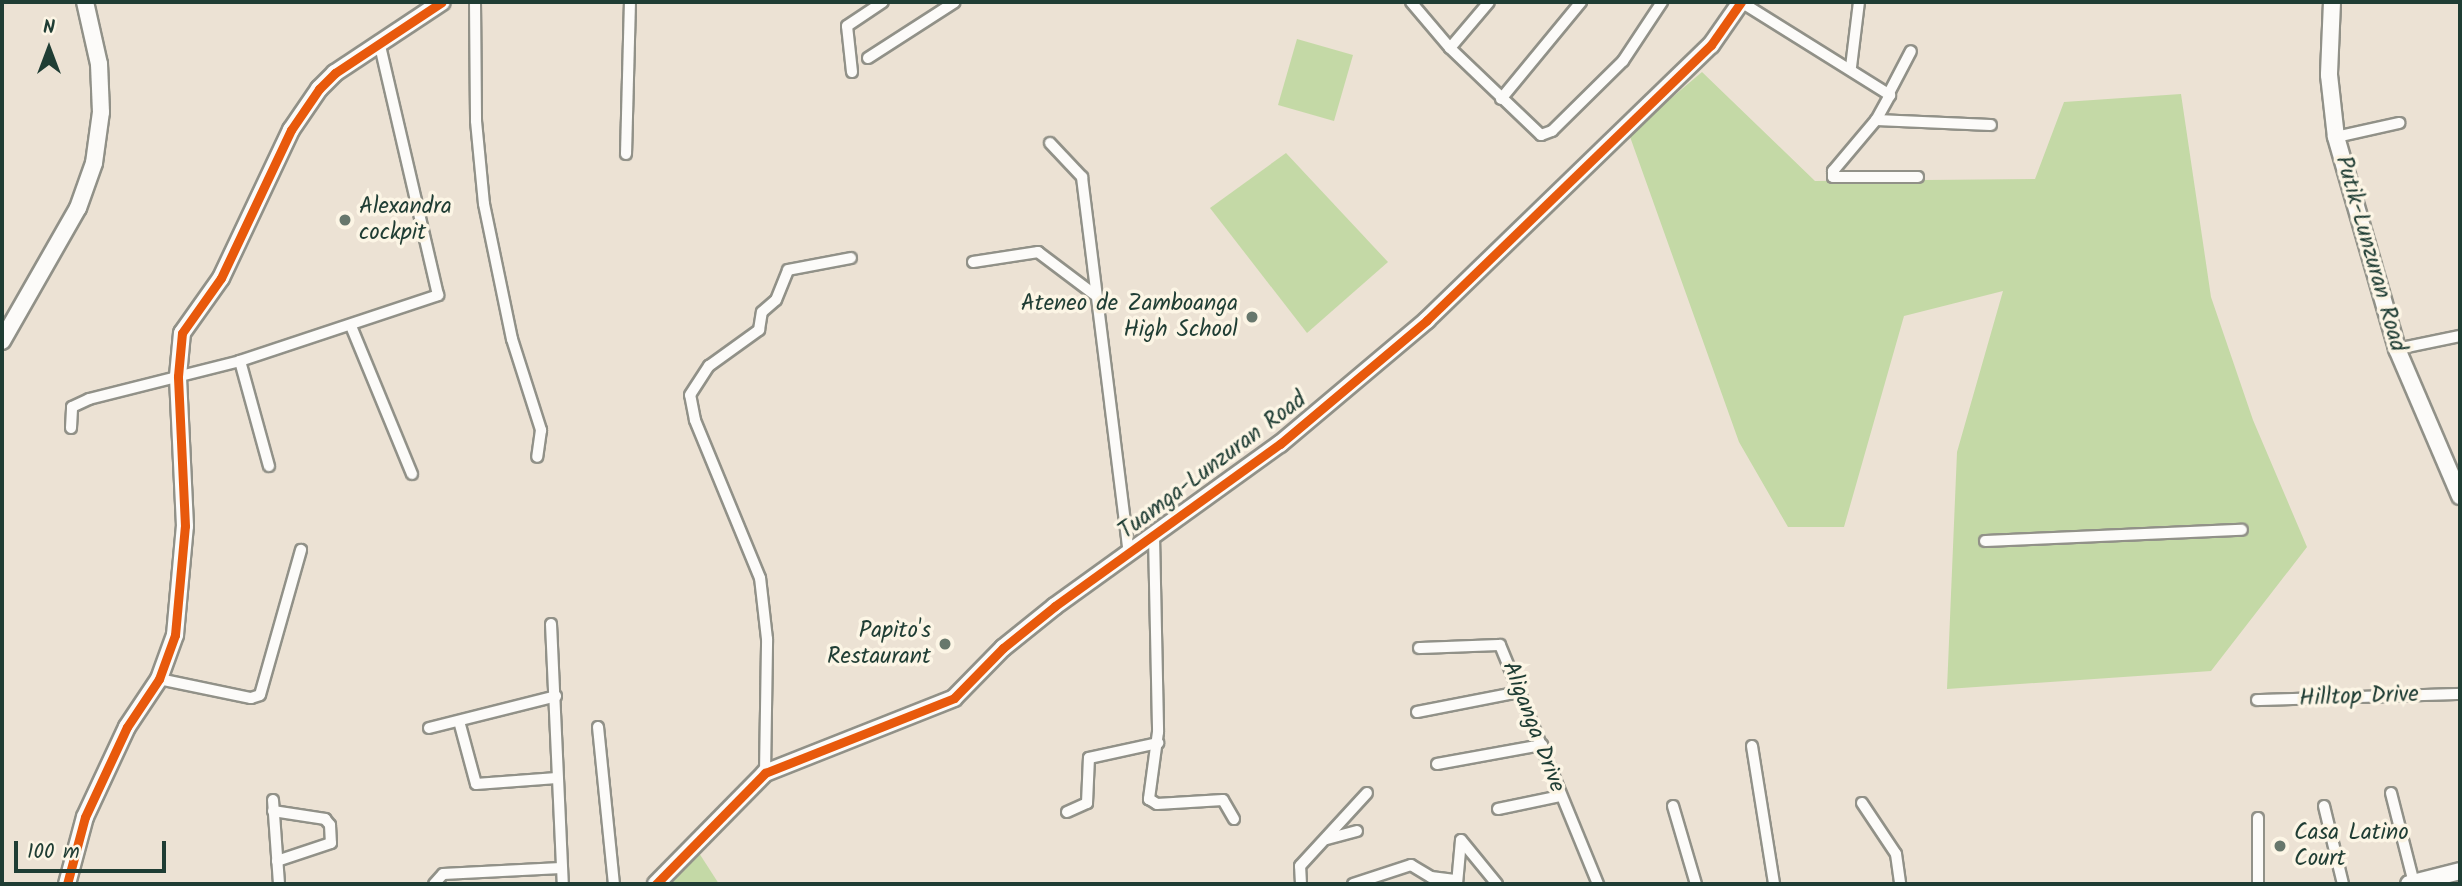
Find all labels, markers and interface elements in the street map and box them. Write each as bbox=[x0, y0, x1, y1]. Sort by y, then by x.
text: N bbox=[43, 13, 55, 43]
north arrow bbox=[14, 14, 84, 84]
street label: Putik-Lunzuran Road bbox=[2329, 153, 2411, 355]
place label: Alexandra cockpit bbox=[359, 193, 452, 247]
marker: Alexandra cockpit bbox=[337, 212, 353, 228]
place label: Ateneo de Zamboanga High School bbox=[1021, 290, 1238, 344]
marker: Ateneo de Zamboanga High School bbox=[1244, 309, 1260, 325]
street label: Tuamga-Lunzuran Road bbox=[1114, 386, 1312, 546]
place label: Papito's Restaurant bbox=[827, 617, 931, 671]
marker: Papito's Restaurant bbox=[937, 636, 953, 652]
street label: Aliganga Drive bbox=[1495, 658, 1571, 796]
street label: Hilltop Drive bbox=[2299, 681, 2419, 713]
place label: Casa Latino Court bbox=[2294, 819, 2409, 873]
scale bar bbox=[18, 826, 170, 870]
text: 100 m bbox=[27, 836, 80, 869]
marker: Casa Latino Court bbox=[2272, 838, 2288, 854]

